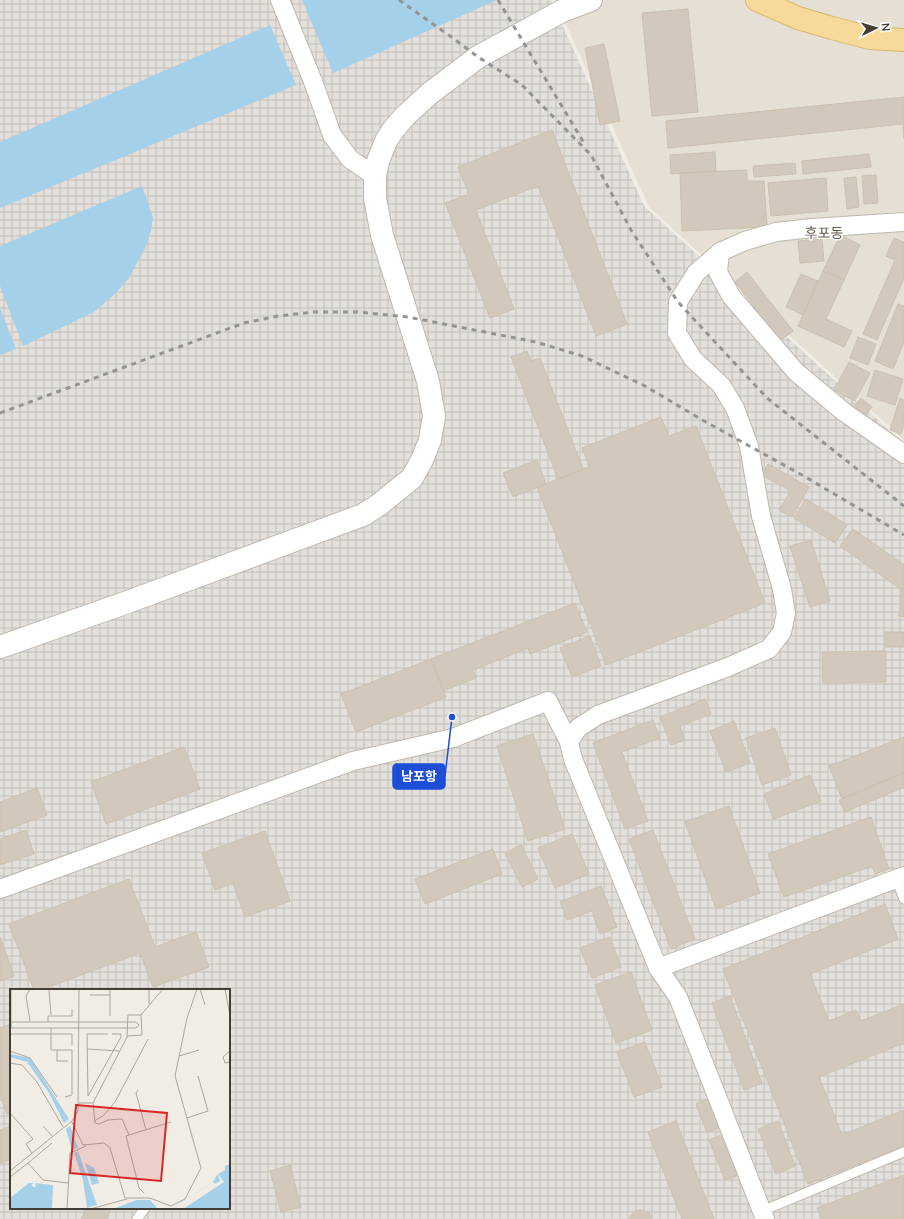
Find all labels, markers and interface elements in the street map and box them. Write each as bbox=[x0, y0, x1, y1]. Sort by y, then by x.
north arrow bbox=[856, 8, 896, 48]
text: N bbox=[880, 22, 893, 32]
district label: 후포동 bbox=[805, 224, 843, 241]
callout: 남포항 bbox=[393, 764, 445, 789]
text: 남포항 bbox=[401, 768, 437, 784]
inset map bbox=[10, 989, 230, 1209]

